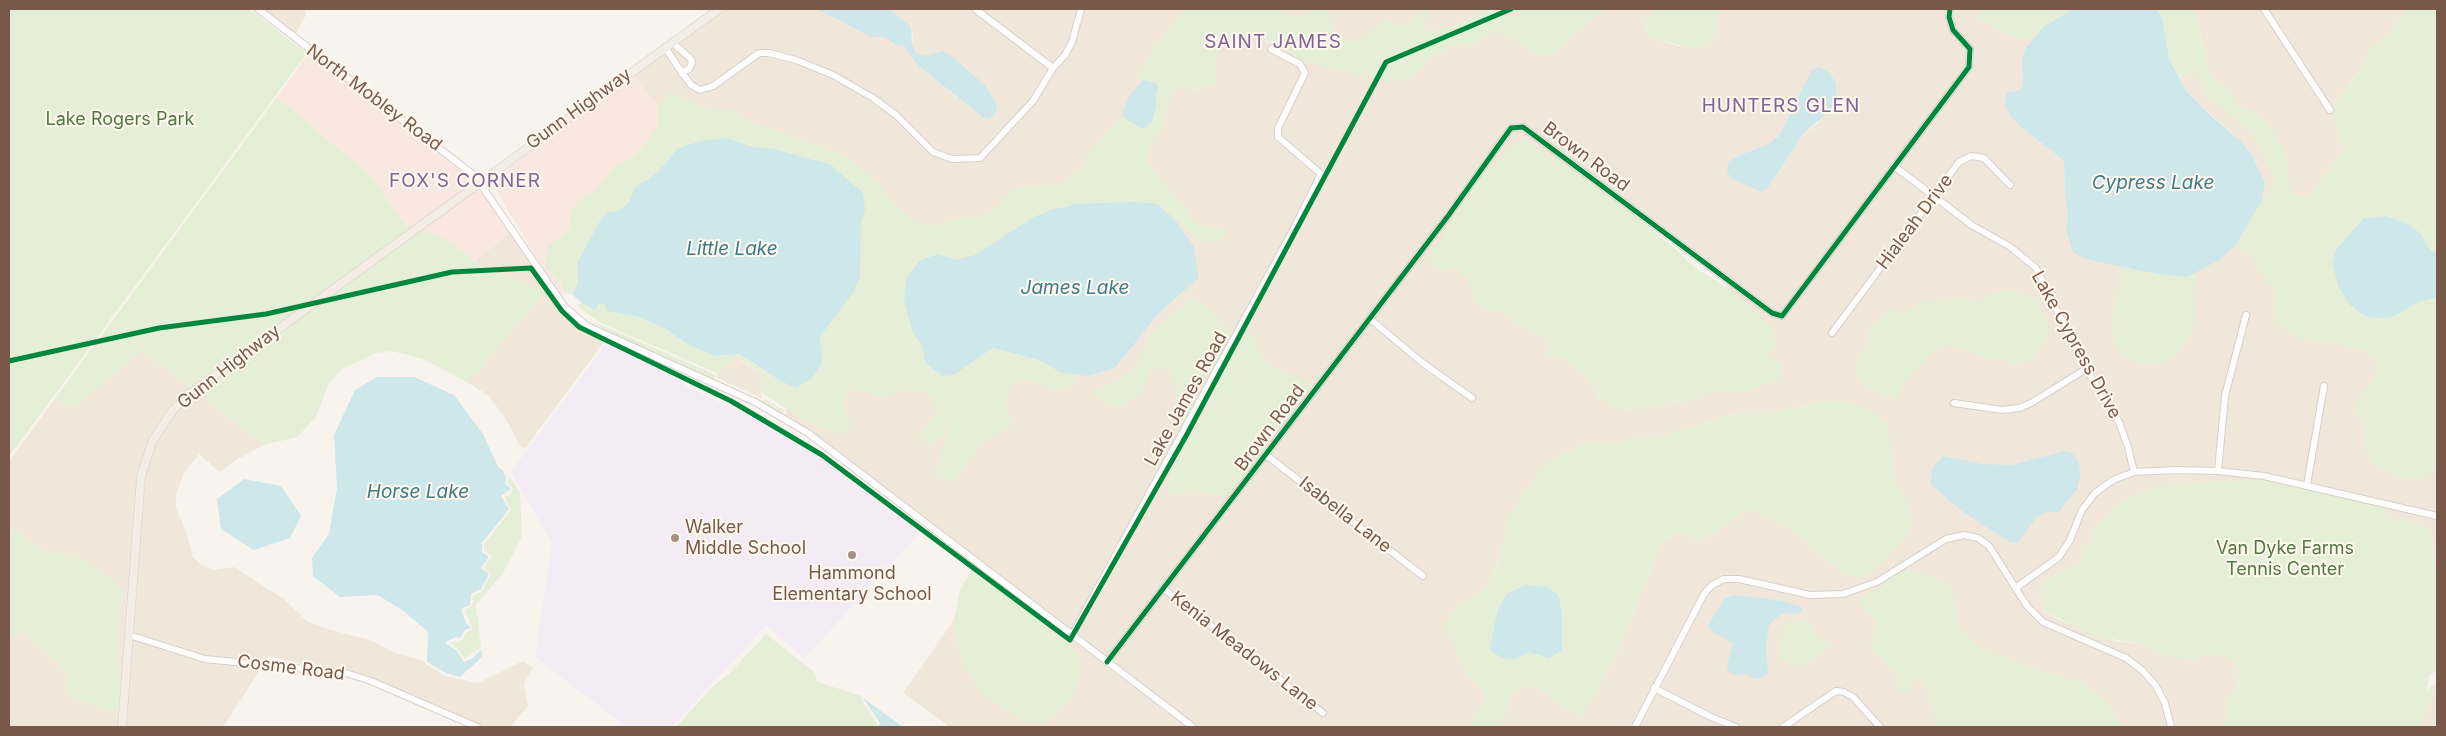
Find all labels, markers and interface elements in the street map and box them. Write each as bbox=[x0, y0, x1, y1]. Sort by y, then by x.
district label: SAINT JAMES bbox=[1203, 31, 1343, 53]
street label: North Mobley Road bbox=[302, 40, 446, 156]
street label: Gunn Highway bbox=[522, 64, 636, 154]
district label: HUNTERS GLEN bbox=[1700, 95, 1862, 117]
park label: Lake Rogers Park bbox=[46, 109, 194, 131]
street label: Brown Road bbox=[1539, 118, 1633, 196]
district label: FOX'S CORNER bbox=[388, 170, 542, 192]
street label: Hialeah Drive bbox=[1872, 170, 1958, 274]
water label: Cypress Lake bbox=[2092, 172, 2214, 194]
water label: Little Lake bbox=[686, 238, 778, 260]
street label: Lake Cypress Drive bbox=[2026, 267, 2126, 423]
water label: James Lake bbox=[1021, 277, 1129, 299]
street label: Gunn Highway bbox=[173, 320, 285, 414]
street label: Lake James Road bbox=[1140, 328, 1232, 470]
street label: Brown Road bbox=[1231, 381, 1309, 475]
street label: Isabella Lane bbox=[1295, 472, 1395, 558]
water label: Horse Lake bbox=[367, 481, 469, 503]
place label: Walker Middle School bbox=[685, 517, 806, 560]
marker: Walker Middle School bbox=[669, 532, 681, 544]
park label: Van Dyke Farms Tennis Center bbox=[2216, 538, 2354, 580]
marker: Hammond Elementary School bbox=[846, 549, 858, 561]
place label: Hammond Elementary School bbox=[772, 563, 932, 606]
street label: Kenia Meadows Lane bbox=[1166, 587, 1322, 715]
street label: Cosme Road bbox=[236, 651, 346, 685]

